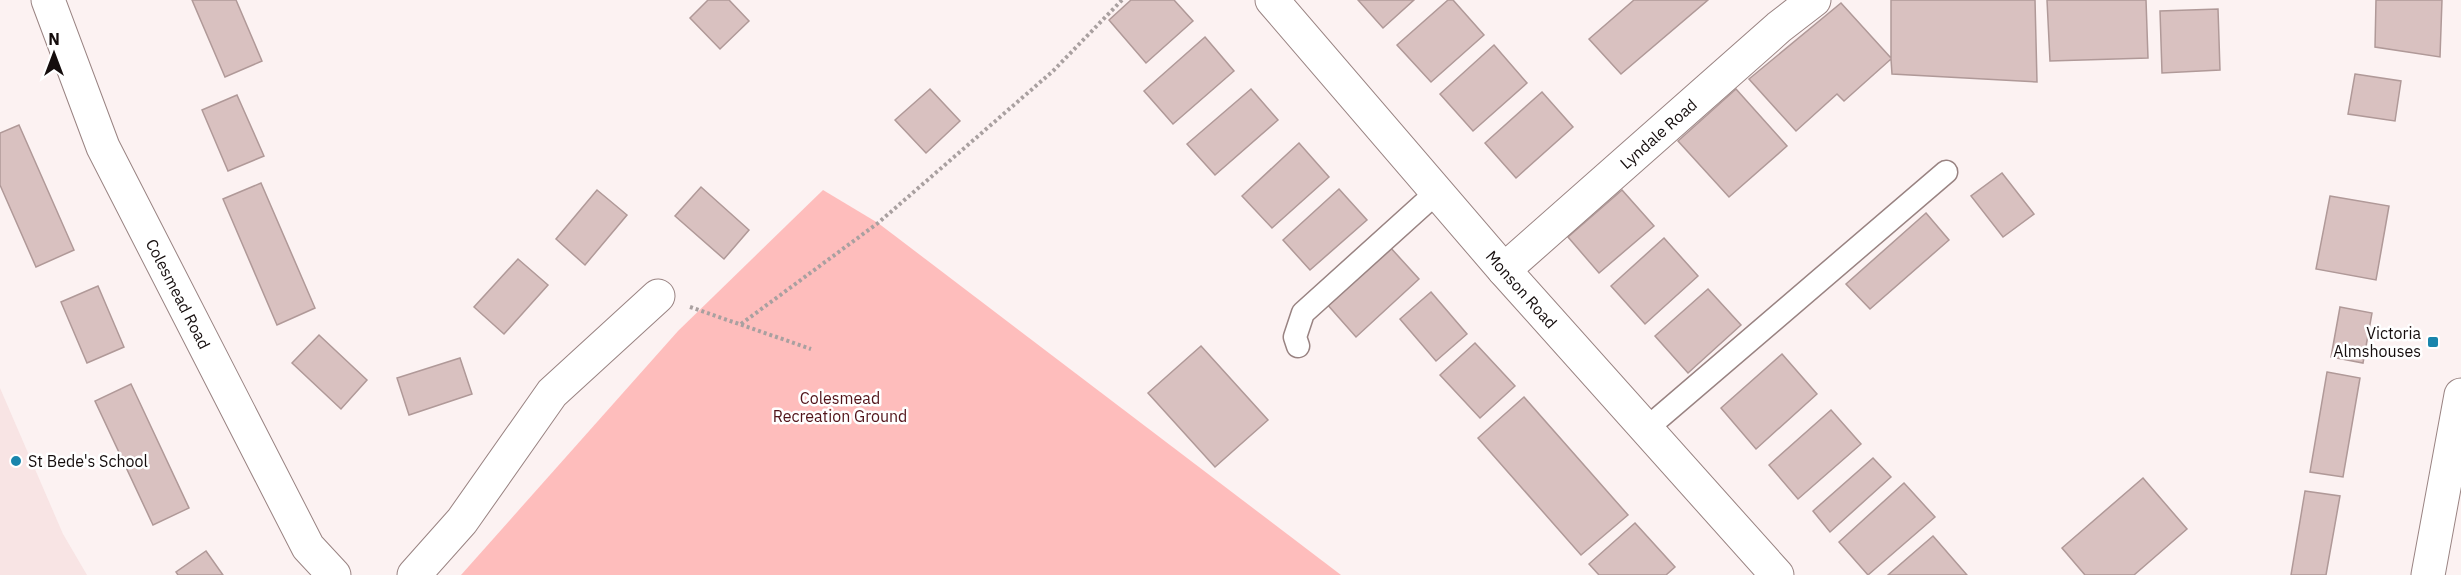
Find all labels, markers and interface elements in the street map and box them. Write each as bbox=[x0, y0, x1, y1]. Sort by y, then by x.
north arrow bbox=[24, 24, 84, 84]
text: N bbox=[48, 29, 60, 49]
street label: Lyndale Road bbox=[1616, 94, 1701, 173]
street label: Colesmead Road bbox=[142, 235, 215, 352]
street label: Monson Road bbox=[1482, 246, 1561, 332]
place label: Victoria Almshouses bbox=[2333, 323, 2421, 361]
marker: Victoria Almshouses bbox=[2426, 335, 2440, 349]
park label: Colesmead Recreation Ground bbox=[773, 388, 907, 426]
place label: St Bede's School bbox=[28, 451, 148, 471]
marker: St Bede's School bbox=[9, 454, 23, 468]

